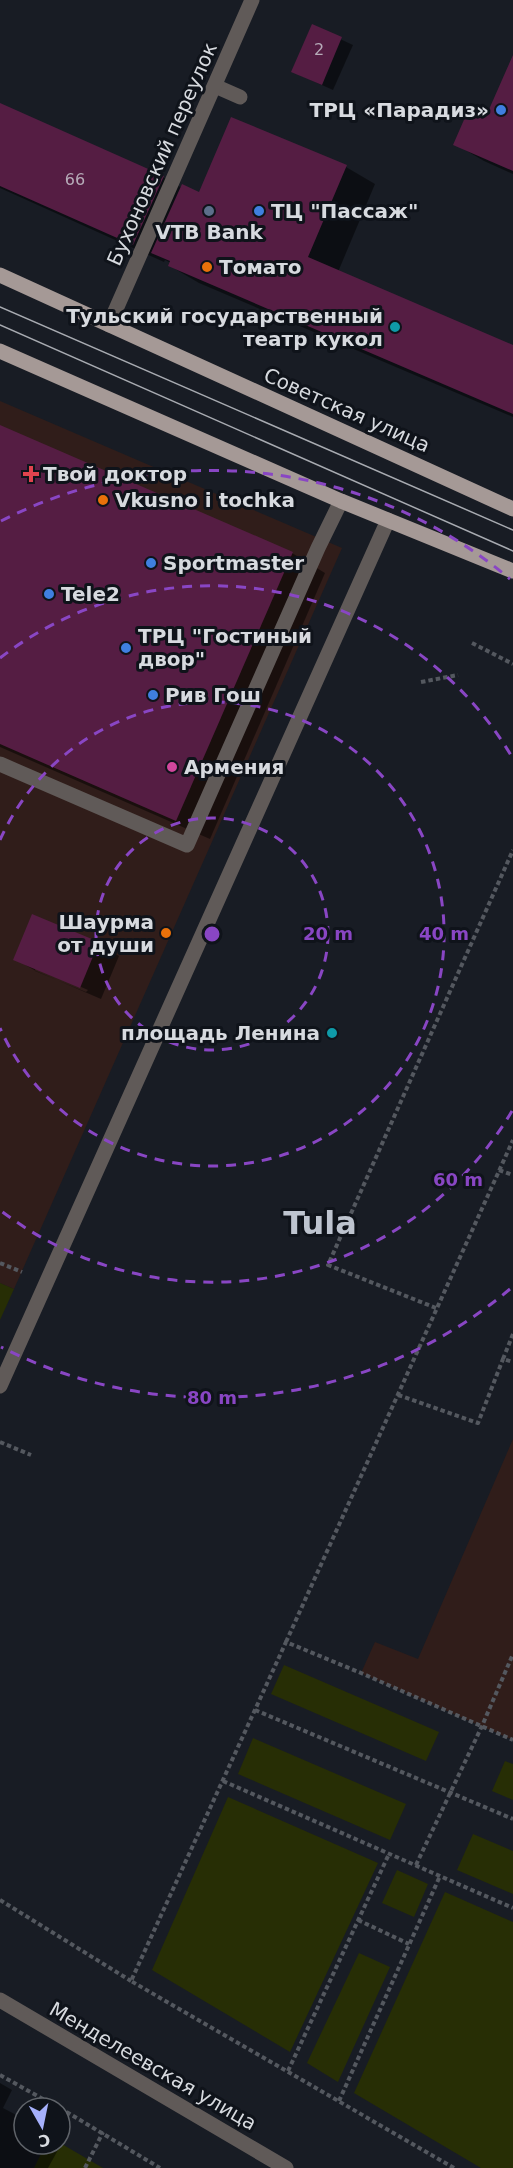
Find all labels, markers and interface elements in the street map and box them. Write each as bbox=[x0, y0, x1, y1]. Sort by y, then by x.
street label: Бухоновский переулок bbox=[102, 39, 222, 269]
house number: 2 bbox=[314, 40, 324, 59]
place label: ТРЦ «Парадиз» bbox=[310, 98, 489, 122]
marker: ТРЦ «Парадиз» bbox=[494, 103, 508, 117]
house number: 66 bbox=[65, 170, 85, 189]
place label: ТЦ "Пассаж" bbox=[271, 199, 418, 223]
marker: VTB Bank bbox=[202, 204, 216, 218]
marker: ТЦ "Пассаж" bbox=[252, 204, 266, 218]
place label: VTB Bank bbox=[155, 220, 264, 244]
place label: Томато bbox=[219, 255, 302, 279]
marker: Томато bbox=[200, 260, 214, 274]
place label: Тульский государственный театр кукол bbox=[66, 304, 383, 351]
marker: Тульский государственный театр кукол bbox=[388, 320, 402, 334]
street label: Советская улица bbox=[260, 363, 434, 457]
place label: Твой доктор bbox=[43, 462, 187, 486]
marker: Твой доктор bbox=[24, 467, 38, 481]
place label: Vkusno i tochka bbox=[115, 488, 295, 512]
marker: Vkusno i tochka bbox=[96, 493, 110, 507]
place label: Sportmaster bbox=[163, 551, 304, 575]
marker: Sportmaster bbox=[144, 556, 158, 570]
place label: Tele2 bbox=[61, 582, 120, 606]
marker: Tele2 bbox=[42, 587, 56, 601]
place label: ТРЦ "Гостиный двор" bbox=[138, 624, 312, 671]
marker: ТРЦ "Гостиный двор" bbox=[119, 641, 133, 655]
place label: Рив Гош bbox=[165, 683, 261, 707]
marker: Рив Гош bbox=[146, 688, 160, 702]
place label: Армения bbox=[184, 755, 284, 779]
marker: Армения bbox=[165, 760, 179, 774]
place label: Шаурма от души bbox=[57, 910, 154, 957]
text: 20 m bbox=[303, 923, 353, 944]
text: 40 m bbox=[419, 923, 469, 944]
centre of rings bbox=[202, 924, 222, 944]
marker: Шаурма от души bbox=[159, 926, 173, 940]
place label: площадь Ленина bbox=[121, 1021, 320, 1045]
marker: площадь Ленина bbox=[325, 1026, 339, 1040]
text: 60 m bbox=[433, 1169, 483, 1190]
district label: Tula bbox=[283, 1204, 357, 1242]
text: 80 m bbox=[187, 1387, 237, 1408]
street label: Менделеевская улица bbox=[45, 1997, 261, 2135]
north arrow bbox=[12, 2096, 72, 2156]
text: С bbox=[37, 2130, 52, 2151]

